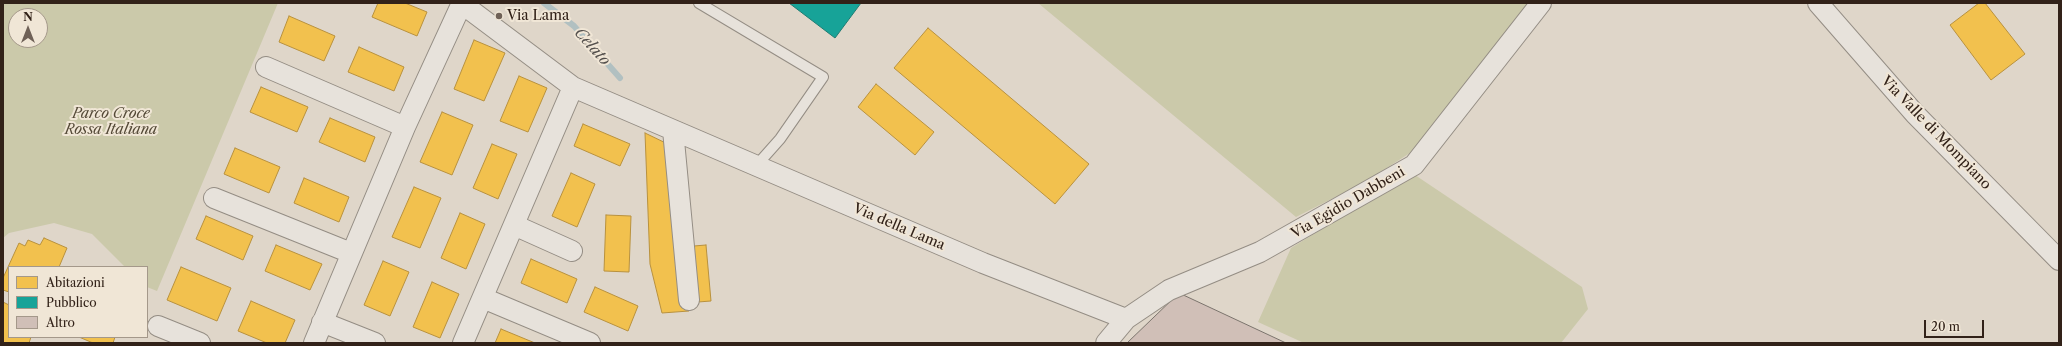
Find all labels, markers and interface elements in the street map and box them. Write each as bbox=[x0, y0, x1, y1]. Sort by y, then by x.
north arrow bbox=[8, 8, 48, 48]
place label: Via Lama bbox=[507, 8, 569, 24]
text: N bbox=[23, 10, 33, 24]
marker: Via Lama bbox=[494, 11, 504, 21]
water label: Celato bbox=[570, 24, 614, 70]
street label: Via Valle di Mompiano bbox=[1877, 73, 1995, 193]
park label: Parco Croce Rossa Italiana bbox=[65, 106, 157, 138]
street label: Via Egidio Dabbeni bbox=[1288, 164, 1408, 242]
street label: Via della Lama bbox=[851, 200, 947, 254]
legend bbox=[8, 266, 148, 338]
text: Abitazioni bbox=[46, 275, 105, 290]
text: Pubblico bbox=[46, 295, 97, 310]
scale bar bbox=[1926, 312, 1986, 338]
text: Altro bbox=[46, 315, 75, 330]
text: 20 m bbox=[1931, 319, 1960, 334]

